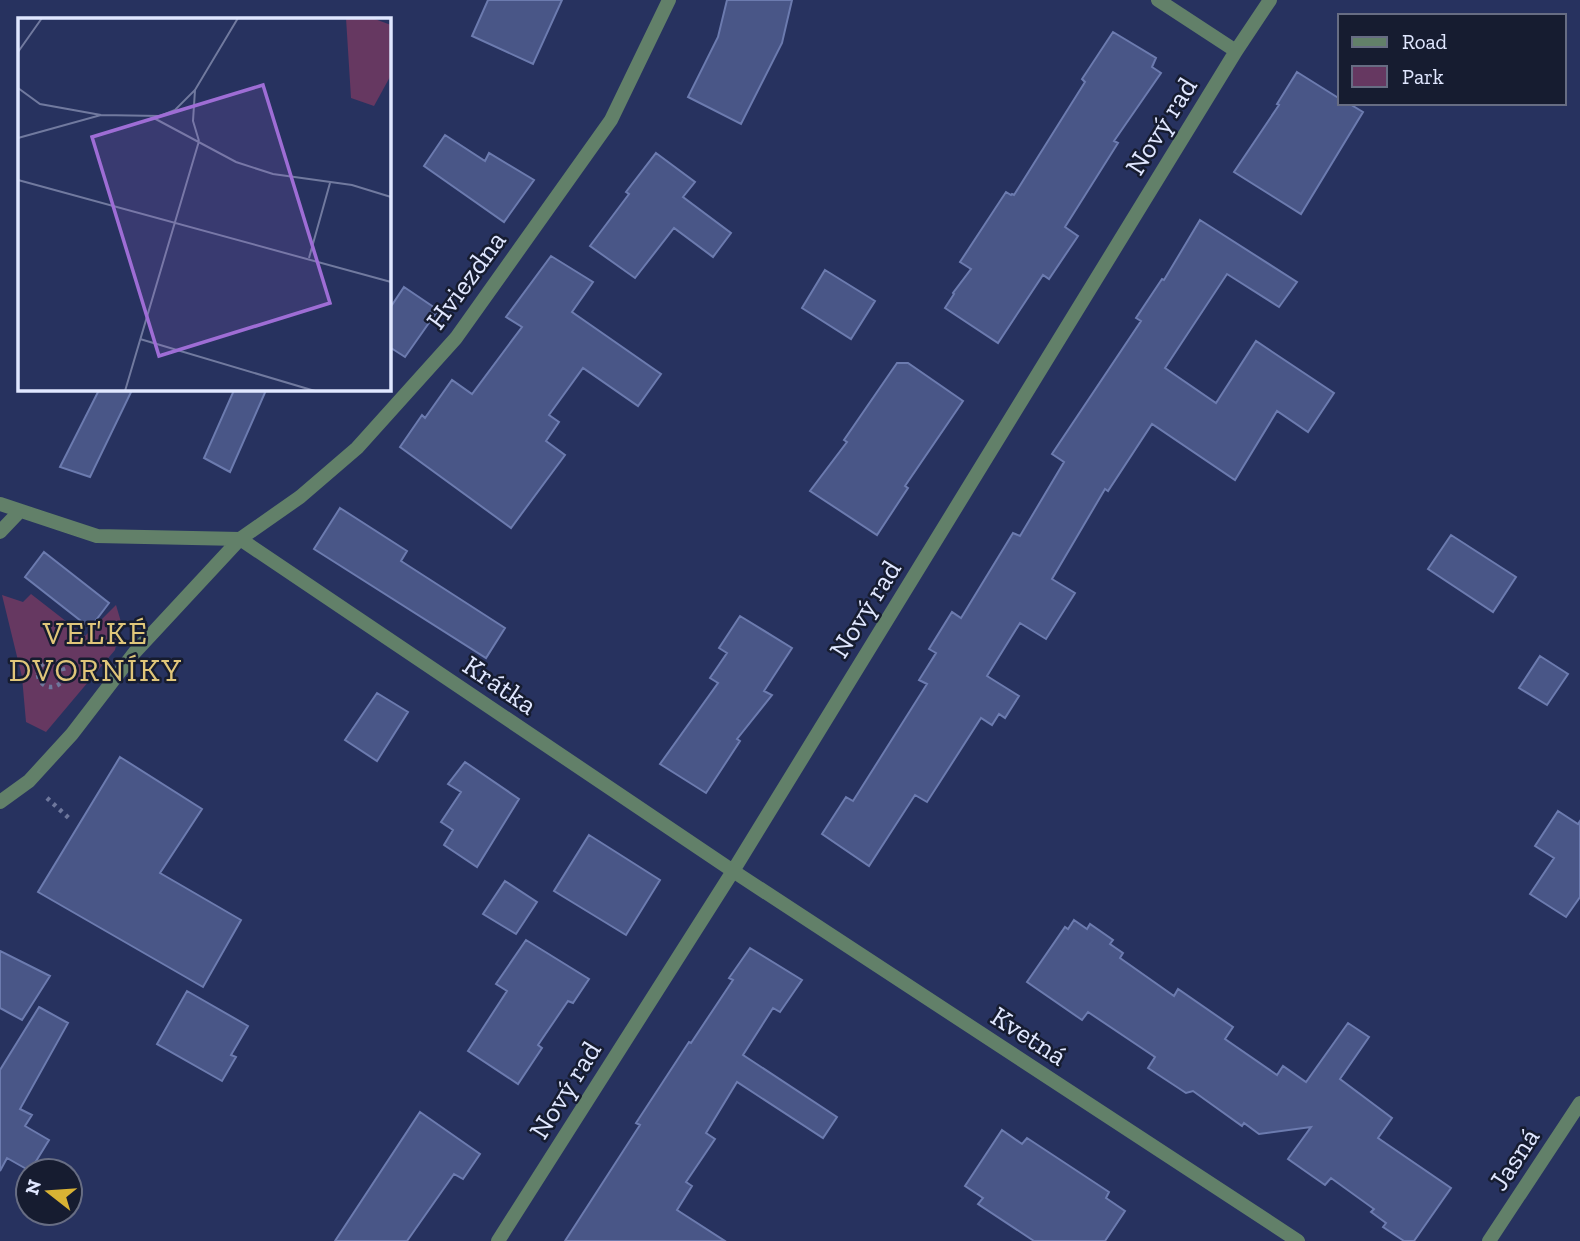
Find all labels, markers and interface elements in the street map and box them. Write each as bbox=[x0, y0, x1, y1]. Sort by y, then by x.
legend bbox=[1338, 14, 1566, 105]
inset map bbox=[18, 18, 390, 390]
text: Road bbox=[1402, 29, 1448, 54]
text: Park bbox=[1402, 64, 1444, 89]
street label: Nový rad bbox=[1118, 71, 1204, 181]
street label: Hviezdna bbox=[419, 224, 513, 336]
street label: Nový rad bbox=[822, 554, 908, 664]
district label: VEĽKÉ DVORNÍKY bbox=[9, 614, 183, 689]
street label: Krátka bbox=[457, 648, 544, 722]
street label: Kvetná bbox=[985, 999, 1073, 1073]
street label: Nový rad bbox=[522, 1035, 608, 1145]
street label: Jasná bbox=[1482, 1121, 1546, 1196]
north arrow bbox=[14, 1157, 84, 1227]
text: N bbox=[20, 1177, 46, 1197]

